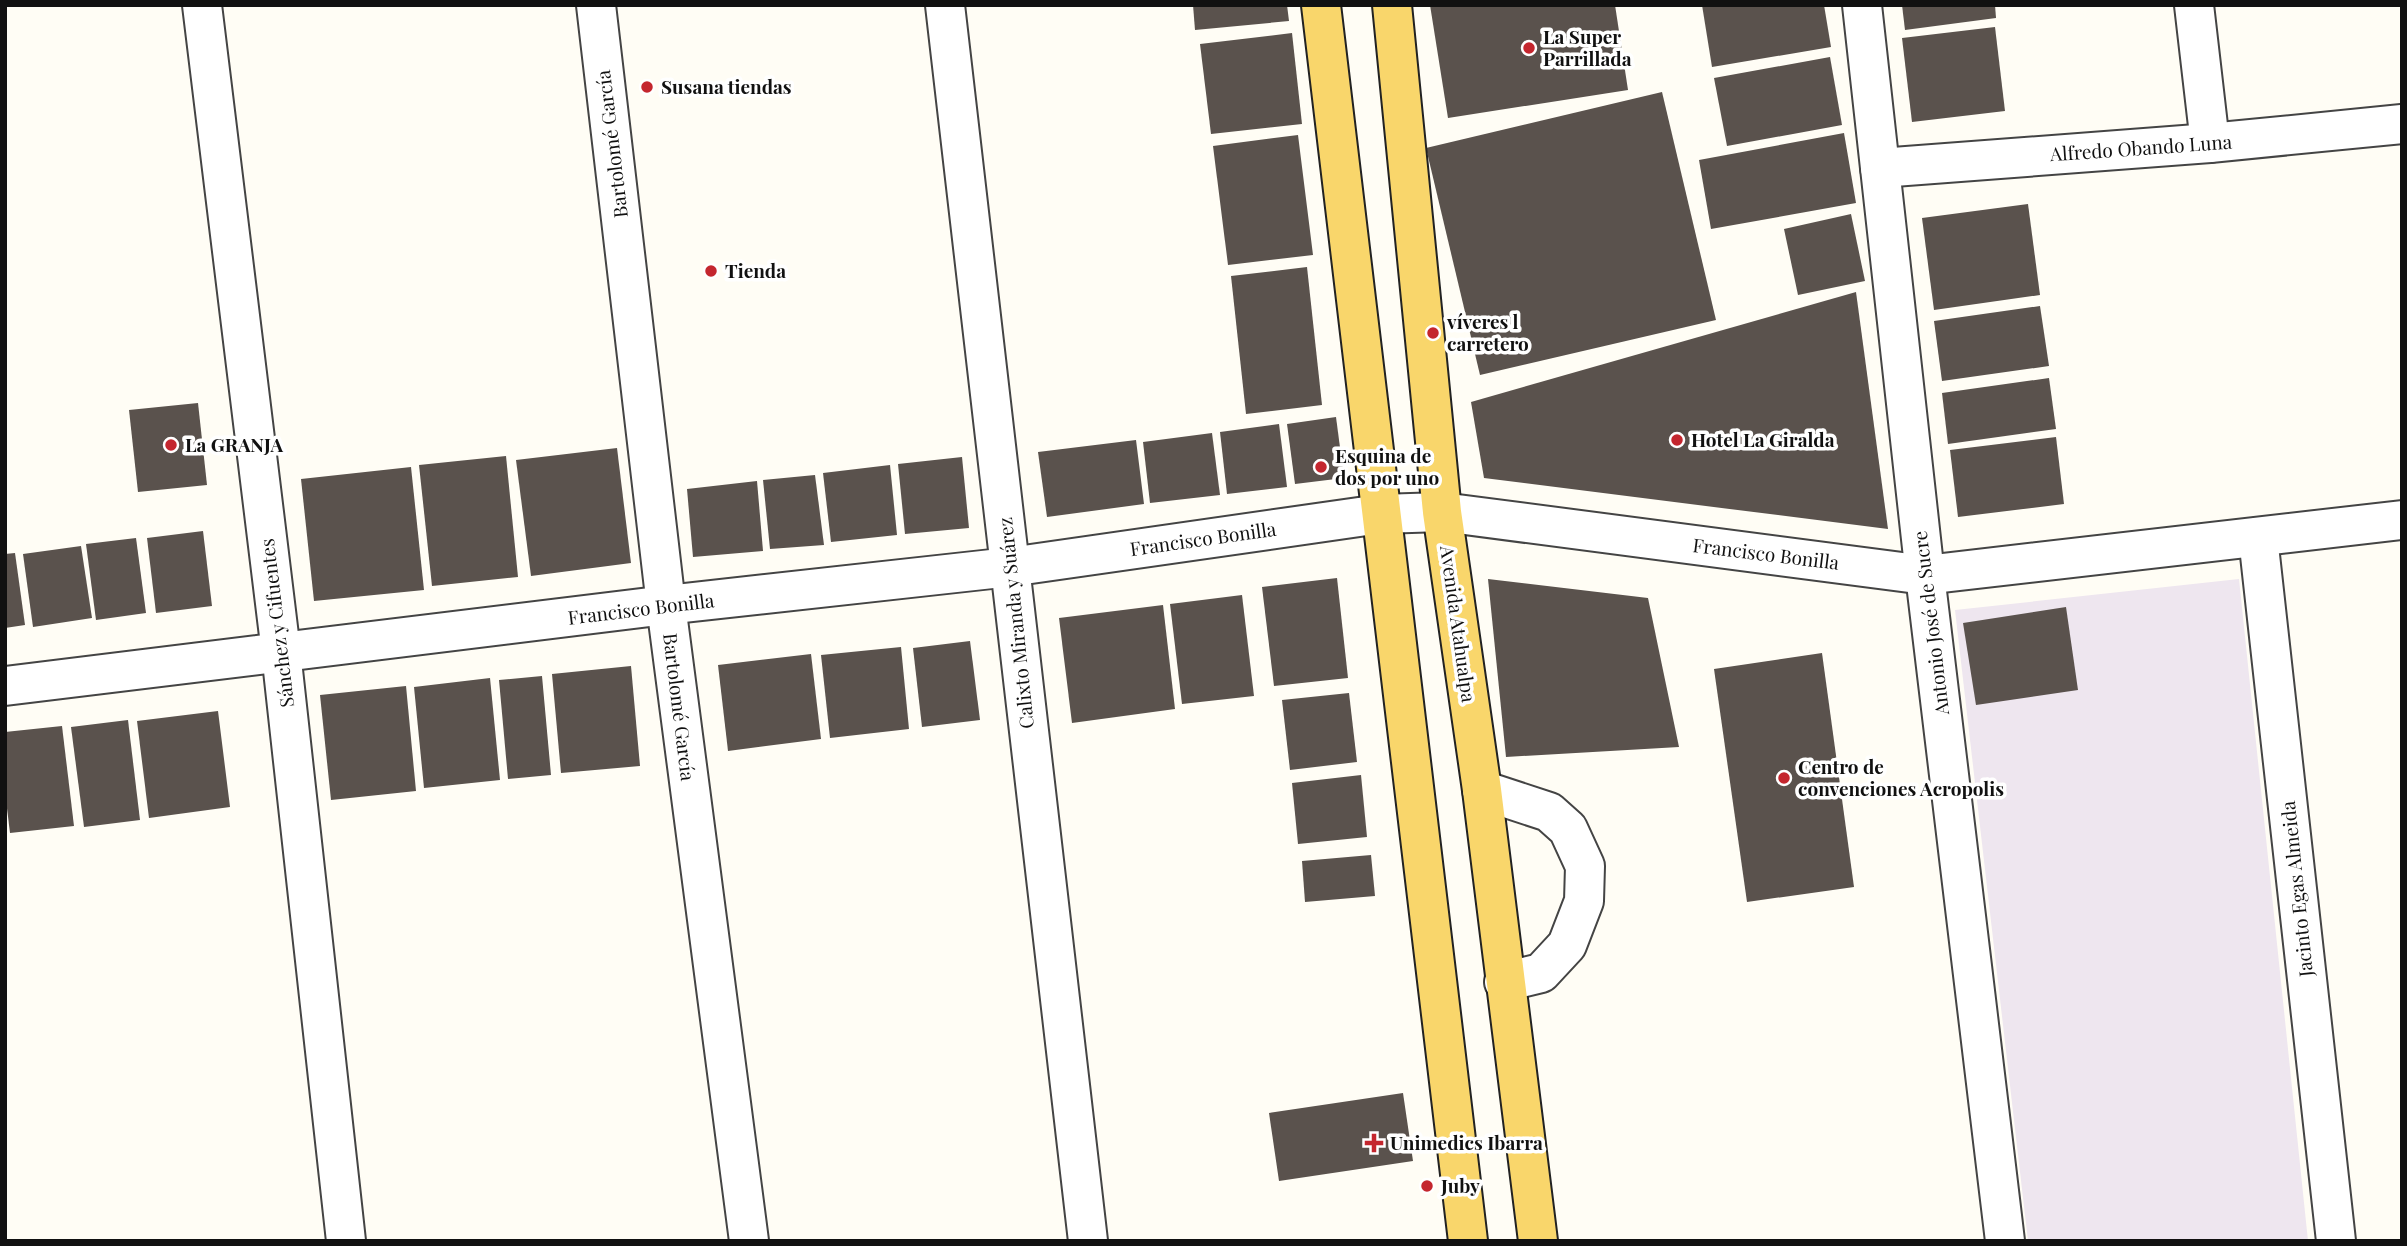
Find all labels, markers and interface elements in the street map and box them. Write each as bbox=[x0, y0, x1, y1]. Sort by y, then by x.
place label: La Super Parrillada bbox=[1543, 23, 1632, 71]
marker: La Super Parrillada bbox=[1521, 40, 1537, 56]
street label: Bartolomé García bbox=[589, 68, 633, 219]
place label: Susana tiendas bbox=[661, 73, 792, 99]
marker: Susana tiendas bbox=[639, 79, 655, 95]
street label: Alfredo Obando Luna bbox=[2048, 128, 2233, 166]
place label: Tienda bbox=[725, 257, 786, 283]
marker: Tienda bbox=[703, 263, 719, 279]
place label: víveres l carretero bbox=[1446, 308, 1529, 356]
marker: víveres l carretero bbox=[1425, 325, 1441, 341]
place label: Hotel La Giralda bbox=[1691, 426, 1835, 452]
place label: La GRANJA bbox=[185, 431, 284, 457]
marker: Hotel La Giralda bbox=[1669, 432, 1685, 448]
marker: La GRANJA bbox=[163, 437, 179, 453]
place label: Esquina de dos por uno bbox=[1335, 442, 1440, 490]
marker: Esquina de dos por uno bbox=[1313, 459, 1329, 475]
street label: Francisco Bonilla bbox=[1128, 515, 1278, 561]
street label: Calixto Miranda y Suárez bbox=[991, 516, 1039, 730]
street label: Antonio José de Sucre bbox=[1906, 530, 1954, 718]
street label: Francisco Bonilla bbox=[1691, 531, 1841, 575]
street label: Sánchez y Cifuentes bbox=[253, 537, 299, 709]
street label: Avenida Atahualpa bbox=[1435, 543, 1483, 704]
street label: Francisco Bonilla bbox=[566, 586, 716, 630]
street label: Bartolomé García bbox=[658, 632, 702, 783]
place label: Centro de convenciones Acropolis bbox=[1798, 753, 2004, 801]
marker: Centro de convenciones Acropolis bbox=[1776, 770, 1792, 786]
street label: Jacinto Egas Almeida bbox=[2274, 799, 2318, 979]
place label: Unimedics Ibarra bbox=[1390, 1129, 1543, 1155]
marker: Unimedics Ibarra bbox=[1364, 1133, 1384, 1153]
place label: Juby bbox=[1440, 1172, 1480, 1198]
marker: Juby bbox=[1419, 1178, 1435, 1194]

